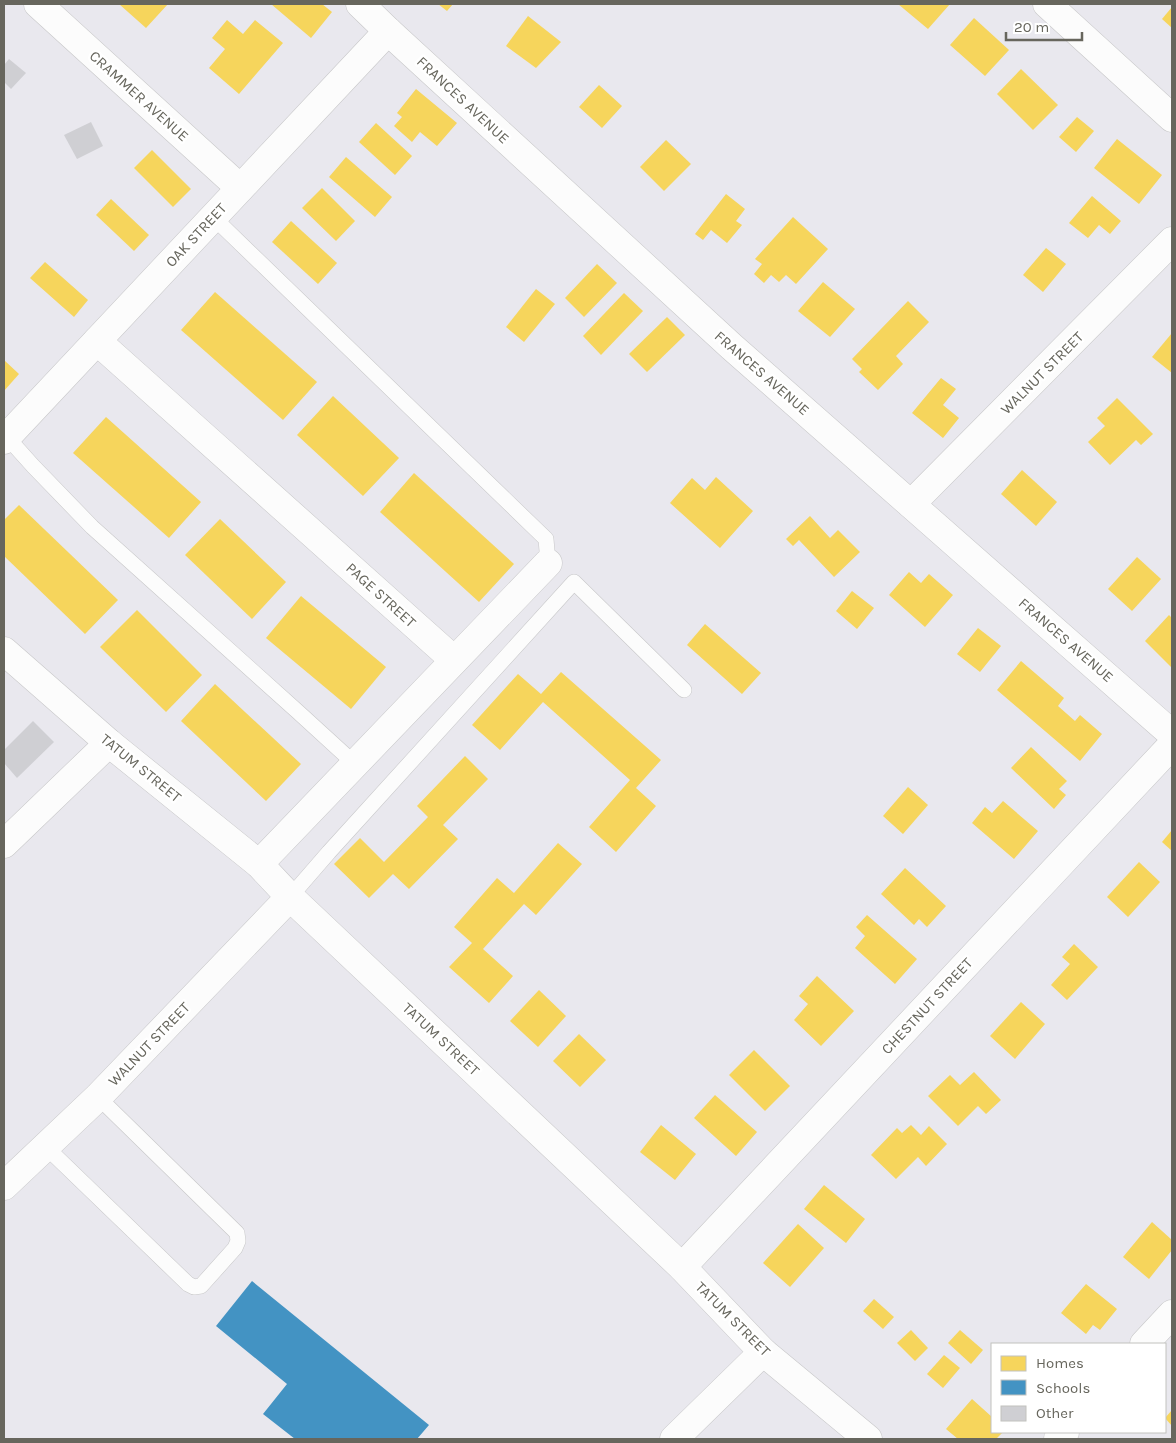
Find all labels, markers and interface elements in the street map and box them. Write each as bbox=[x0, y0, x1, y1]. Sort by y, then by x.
scale bar bbox=[1006, 10, 1082, 42]
text: 20 m bbox=[1014, 18, 1049, 36]
street label: CRAMMER AVENUE bbox=[86, 47, 192, 145]
street label: FRANCES AVENUE bbox=[413, 53, 513, 147]
street label: OAK STREET bbox=[162, 199, 231, 271]
street label: FRANCES AVENUE bbox=[711, 327, 813, 419]
street label: WALNUT STREET bbox=[997, 327, 1088, 418]
street label: PAGE STREET bbox=[342, 559, 420, 631]
street label: FRANCES AVENUE bbox=[1015, 594, 1117, 686]
street label: TATUM STREET bbox=[97, 730, 185, 806]
street label: CHESTNUT STREET bbox=[878, 954, 977, 1058]
street label: WALNUT STREET bbox=[104, 998, 194, 1090]
street label: TATUM STREET bbox=[399, 999, 484, 1080]
street label: TATUM STREET bbox=[692, 1278, 775, 1361]
legend bbox=[991, 1343, 1166, 1433]
text: Homes bbox=[1036, 1354, 1084, 1372]
text: Schools bbox=[1036, 1379, 1090, 1397]
text: Other bbox=[1036, 1404, 1074, 1422]

